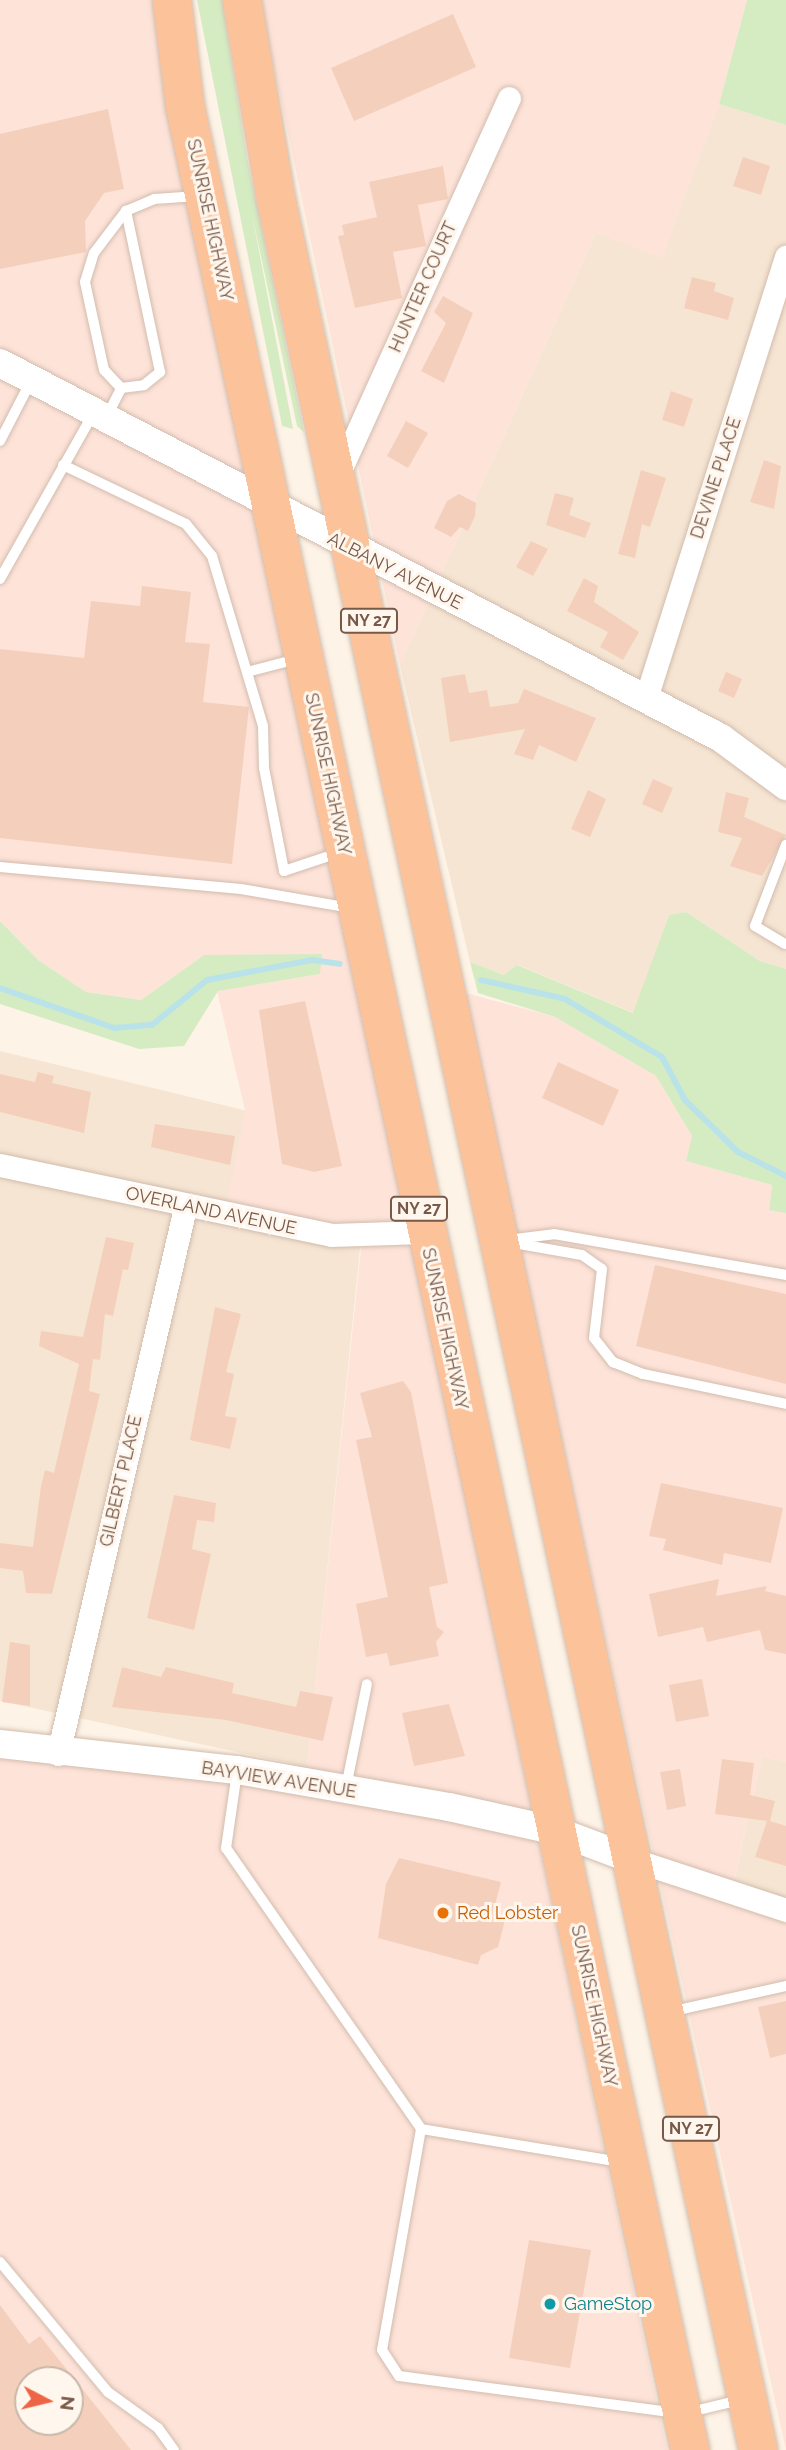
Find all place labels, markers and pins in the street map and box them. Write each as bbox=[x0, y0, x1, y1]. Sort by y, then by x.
place label: Red Lobster bbox=[457, 1902, 558, 1924]
marker: Red Lobster bbox=[435, 1905, 451, 1921]
place label: GameStop bbox=[564, 2293, 652, 2315]
marker: GameStop bbox=[542, 2296, 558, 2312]

